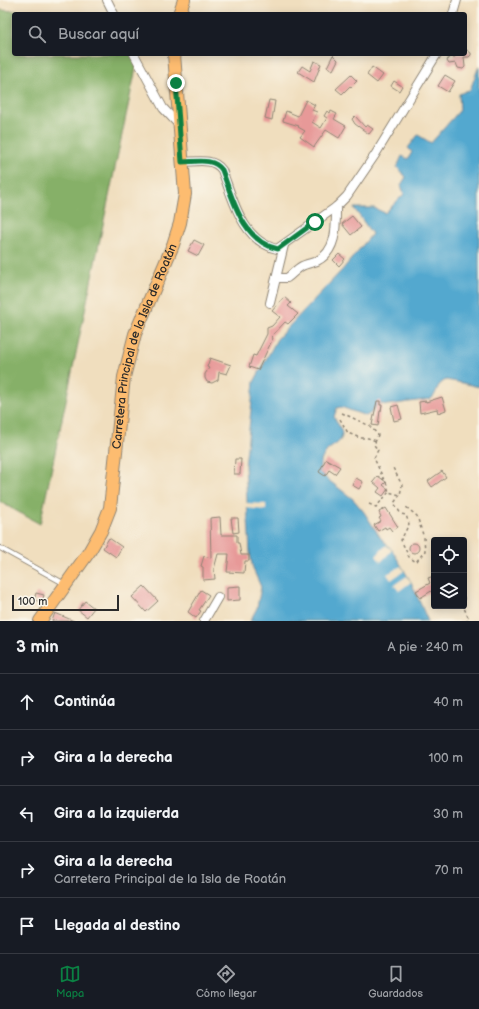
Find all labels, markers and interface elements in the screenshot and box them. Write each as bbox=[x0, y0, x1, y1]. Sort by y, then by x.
search box bbox=[12, 12, 467, 56]
icon: search bbox=[26, 23, 48, 45]
text: Buscar aquí bbox=[58, 25, 139, 44]
route end bbox=[167, 74, 185, 92]
route start bbox=[306, 213, 324, 231]
street label: Carretera Principal de la Isla de Roatán bbox=[109, 241, 181, 450]
map controls bbox=[431, 537, 467, 609]
button: locate bbox=[431, 537, 467, 573]
button: layers bbox=[431, 573, 467, 609]
scale bar bbox=[12, 593, 119, 612]
text: 100 m bbox=[18, 595, 47, 608]
text: 3 min bbox=[16, 637, 59, 657]
text: A pie · 240 m bbox=[387, 639, 463, 655]
icon: ahead bbox=[16, 691, 38, 713]
text: Continúa bbox=[54, 692, 115, 711]
text: 40 m bbox=[433, 694, 463, 710]
icon: right bbox=[16, 747, 38, 769]
text: Gira a la derecha bbox=[54, 748, 173, 767]
text: 100 m bbox=[428, 750, 463, 766]
icon: left bbox=[16, 803, 38, 825]
text: Gira a la izquierda bbox=[54, 804, 179, 823]
text: 30 m bbox=[433, 806, 463, 822]
text: Gira a la derecha bbox=[54, 852, 173, 871]
icon: right bbox=[16, 859, 38, 881]
text: 70 m bbox=[435, 862, 463, 878]
text: Carretera Principal de la Isla de Roatán bbox=[54, 871, 286, 887]
icon: arrive bbox=[16, 915, 38, 937]
text: Llegada al destino bbox=[54, 916, 180, 935]
tab: Mapa bbox=[56, 963, 84, 1000]
tab: Cómo llegar bbox=[196, 963, 256, 1000]
tab: Guardados bbox=[368, 963, 423, 1000]

